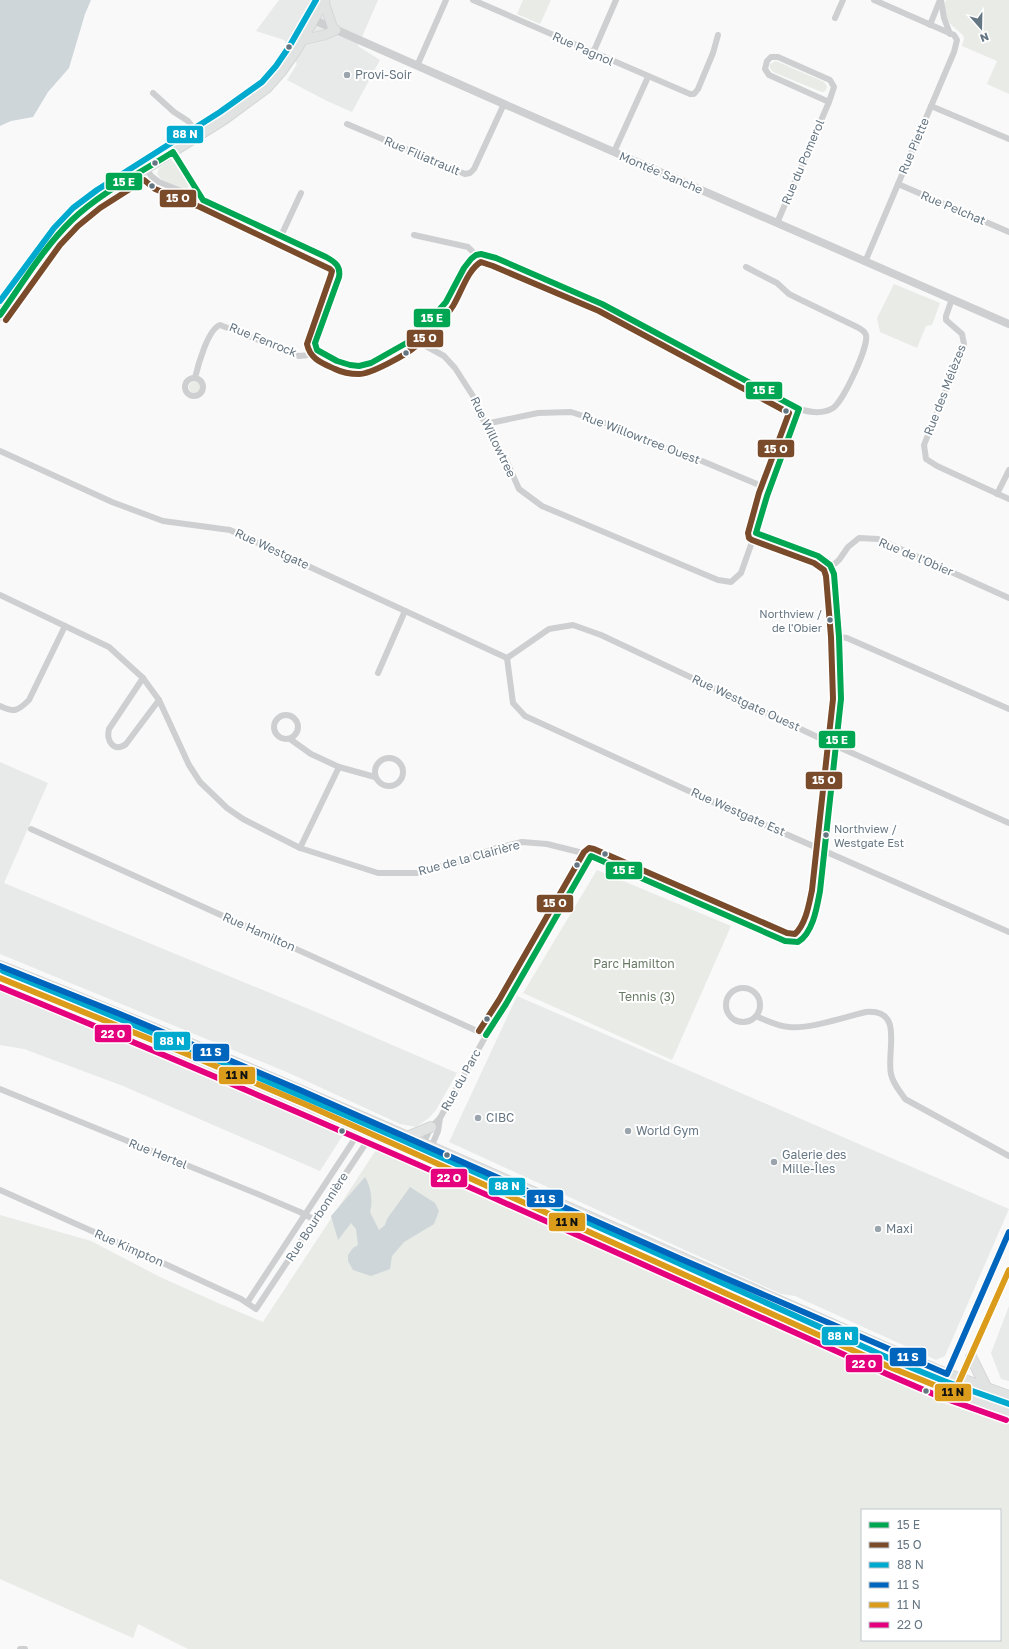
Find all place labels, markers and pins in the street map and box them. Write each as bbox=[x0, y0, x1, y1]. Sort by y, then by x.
unlabelled marker bbox=[284, 42, 294, 52]
place label: Provi-Soir bbox=[355, 67, 412, 82]
marker: Provi-Soir bbox=[342, 70, 352, 80]
unlabelled marker bbox=[150, 158, 160, 168]
unlabelled marker bbox=[147, 181, 157, 191]
unlabelled marker bbox=[401, 348, 411, 358]
unlabelled marker bbox=[781, 406, 791, 416]
place label: Northview / de l'Obier bbox=[759, 607, 823, 634]
marker: Northview / de l'Obier bbox=[825, 615, 835, 625]
place label: Northview / Westgate Est bbox=[834, 822, 904, 849]
marker: Northview / Westgate Est bbox=[821, 830, 831, 840]
unlabelled marker bbox=[600, 849, 610, 859]
unlabelled marker bbox=[572, 860, 582, 870]
unlabelled marker bbox=[482, 1014, 492, 1024]
place label: CIBC bbox=[486, 1110, 514, 1125]
marker: CIBC bbox=[473, 1113, 483, 1123]
place label: World Gym bbox=[636, 1123, 699, 1138]
unlabelled marker bbox=[337, 1126, 347, 1136]
marker: World Gym bbox=[623, 1126, 633, 1136]
place label: Galerie des Mille-Îles bbox=[782, 1147, 846, 1176]
unlabelled marker bbox=[442, 1150, 452, 1160]
marker: Galerie des Mille-Îles bbox=[769, 1157, 779, 1167]
place label: Maxi bbox=[886, 1221, 913, 1236]
marker: Maxi bbox=[873, 1224, 883, 1234]
unlabelled marker bbox=[921, 1386, 931, 1396]

